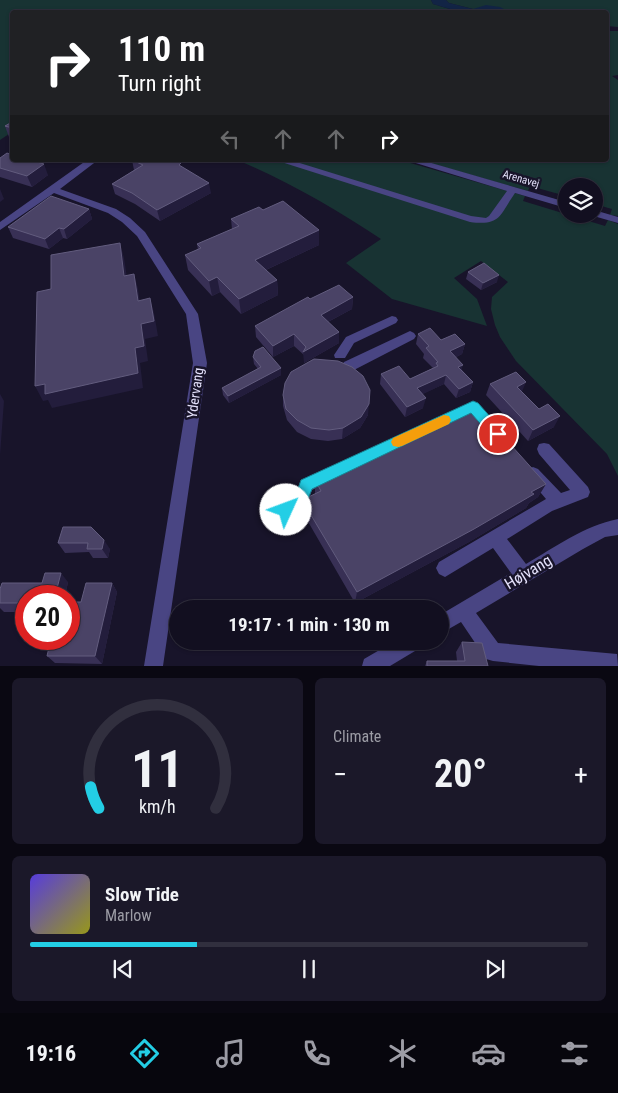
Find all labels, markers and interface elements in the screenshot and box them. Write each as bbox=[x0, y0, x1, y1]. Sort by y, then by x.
text: 110 m bbox=[118, 29, 205, 70]
icon: right bbox=[35, 30, 100, 95]
text: Turn right bbox=[118, 71, 201, 96]
icon: left bbox=[216, 125, 244, 153]
icon: ahead bbox=[269, 125, 297, 153]
icon: ahead bbox=[322, 125, 350, 153]
icon: right bbox=[375, 125, 403, 153]
street label: Arenavej bbox=[501, 168, 541, 190]
map controls bbox=[558, 178, 603, 223]
button: layers bbox=[558, 178, 603, 223]
street label: Ydervang bbox=[184, 367, 206, 419]
pin bbox=[477, 413, 519, 455]
icon: arrive bbox=[484, 420, 512, 448]
position arrow bbox=[259, 483, 311, 535]
street label: Højvang bbox=[501, 551, 555, 593]
speed limit sign: 20 bbox=[15, 585, 80, 650]
text: 19:17 · 1 min · 130 m bbox=[228, 613, 390, 636]
text: Climate bbox=[333, 727, 381, 746]
text: 11 bbox=[131, 739, 184, 800]
text: 20° bbox=[434, 752, 487, 796]
text: − bbox=[333, 758, 347, 791]
text: + bbox=[574, 758, 588, 791]
text: km/h bbox=[139, 796, 176, 817]
text: Slow Tide bbox=[105, 883, 179, 906]
text: Marlow bbox=[105, 906, 152, 925]
icon: previous bbox=[109, 955, 137, 983]
icon: pause bbox=[295, 955, 323, 983]
icon: next bbox=[481, 955, 509, 983]
icon: directions bbox=[127, 1036, 162, 1071]
icon: music bbox=[213, 1036, 248, 1071]
icon: phone bbox=[299, 1036, 334, 1071]
icon: climate bbox=[385, 1036, 420, 1071]
icon: car bbox=[471, 1036, 506, 1071]
icon: filters bbox=[557, 1036, 592, 1071]
text: 19:16 bbox=[26, 1041, 76, 1066]

